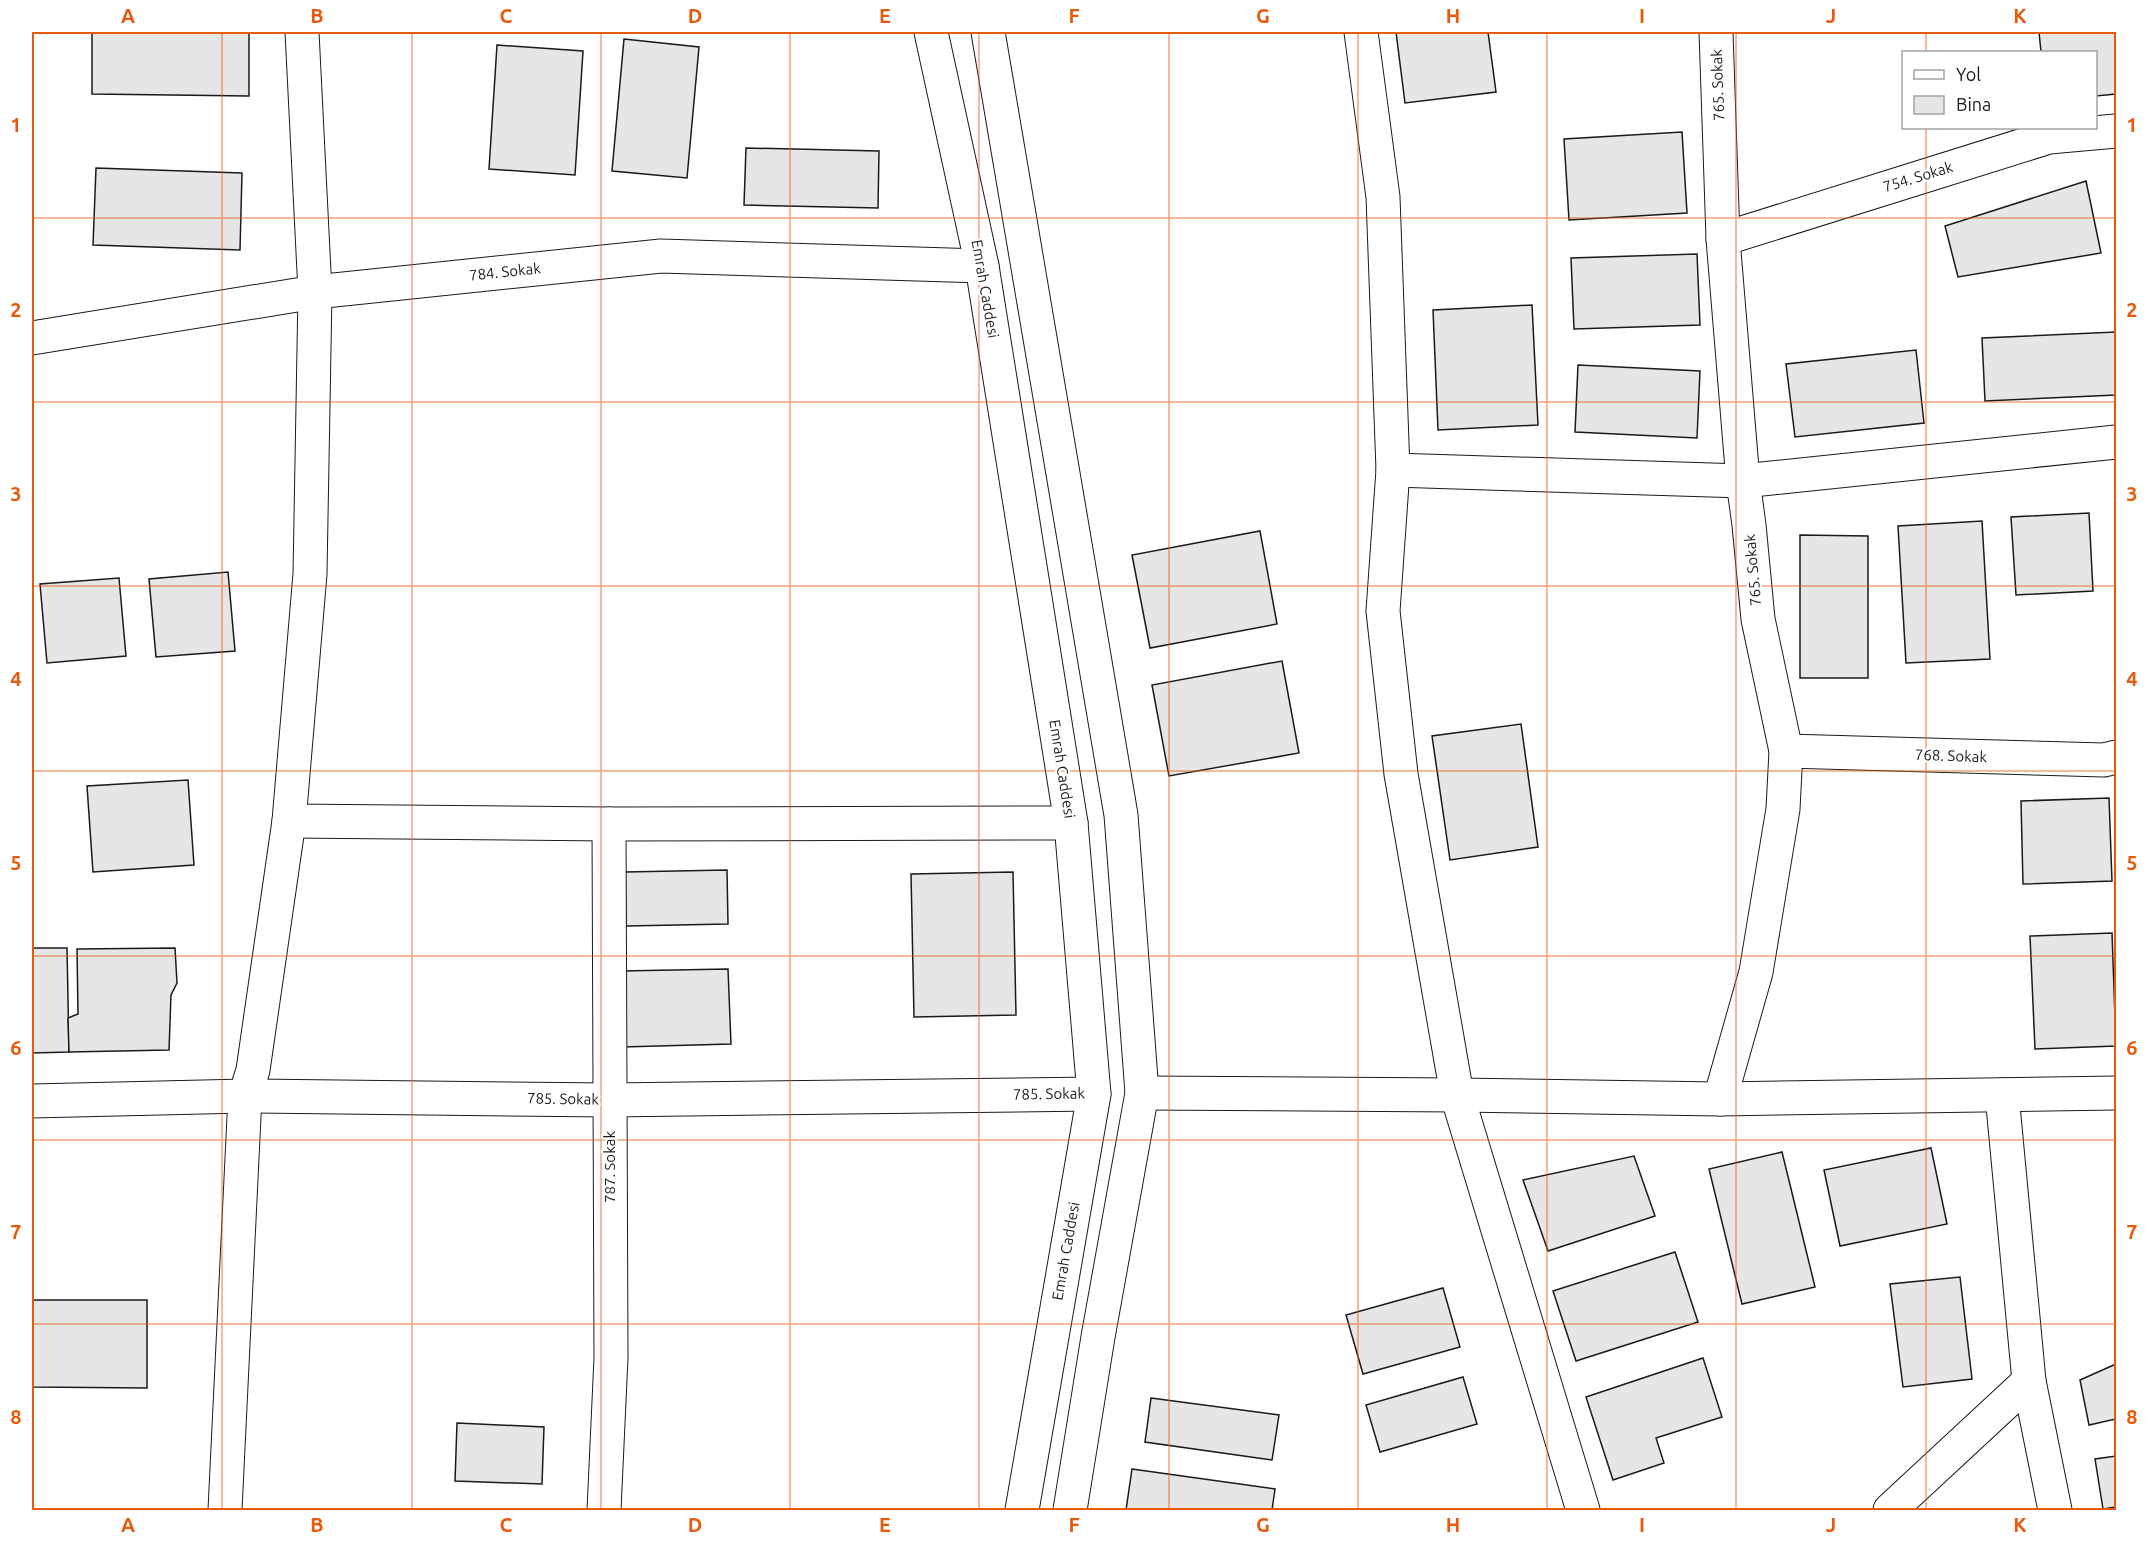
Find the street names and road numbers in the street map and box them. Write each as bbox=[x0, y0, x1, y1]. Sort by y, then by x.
street label: 765. Sokak bbox=[1708, 48, 1727, 121]
street label: 754. Sokak bbox=[1881, 158, 1955, 195]
street label: Emrah Caddesi bbox=[968, 238, 1003, 339]
street label: 784. Sokak bbox=[468, 259, 542, 284]
street label: 765. Sokak bbox=[1741, 533, 1764, 607]
street label: Emrah Caddesi bbox=[1046, 718, 1079, 819]
street label: 768. Sokak bbox=[1915, 746, 1988, 765]
street label: 785. Sokak bbox=[1013, 1084, 1086, 1103]
street label: 785. Sokak bbox=[527, 1089, 600, 1108]
street label: 787. Sokak bbox=[601, 1131, 618, 1203]
street label: Emrah Caddesi bbox=[1048, 1200, 1083, 1301]

